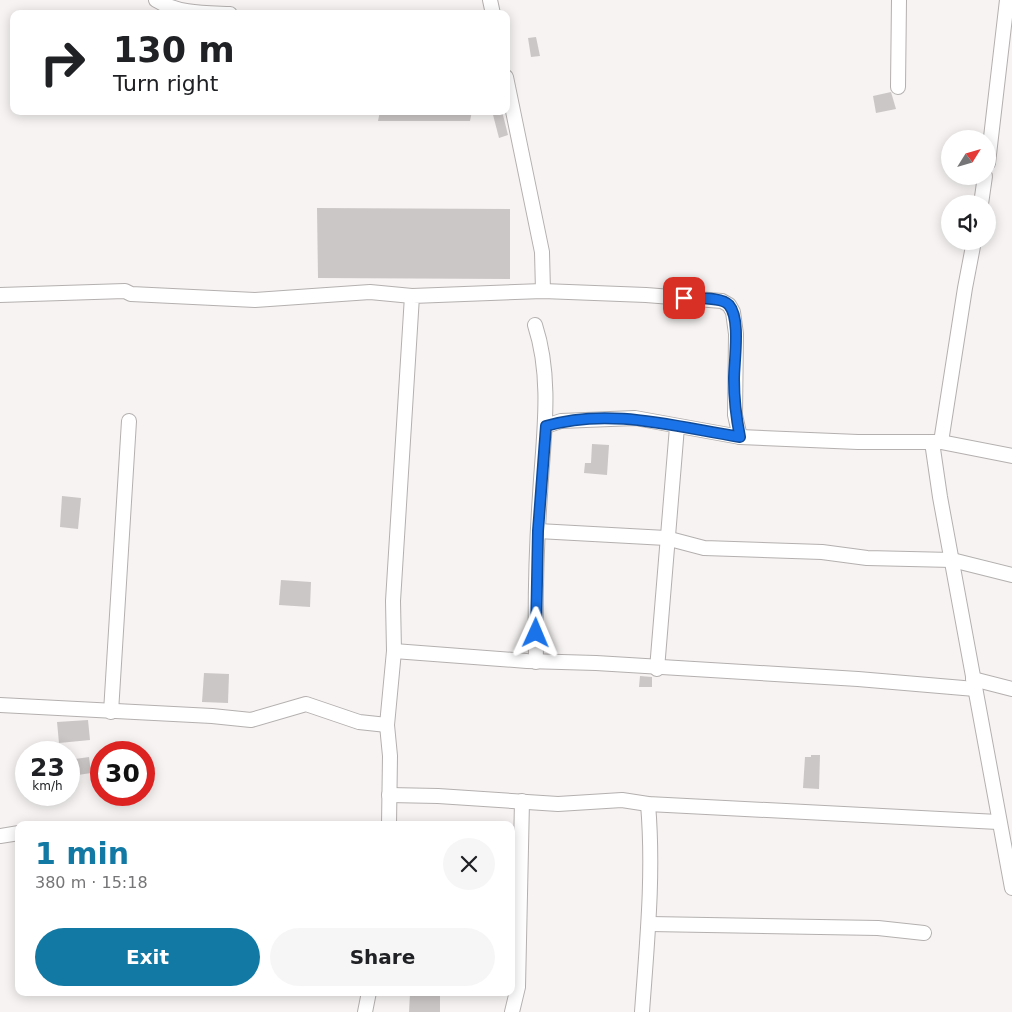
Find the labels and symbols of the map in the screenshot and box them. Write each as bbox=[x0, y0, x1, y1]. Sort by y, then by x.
north arrow bbox=[941, 130, 996, 185]
pin bbox=[663, 277, 705, 319]
position arrow bbox=[509, 606, 561, 658]
speed limit sign: 30 bbox=[90, 741, 155, 806]

